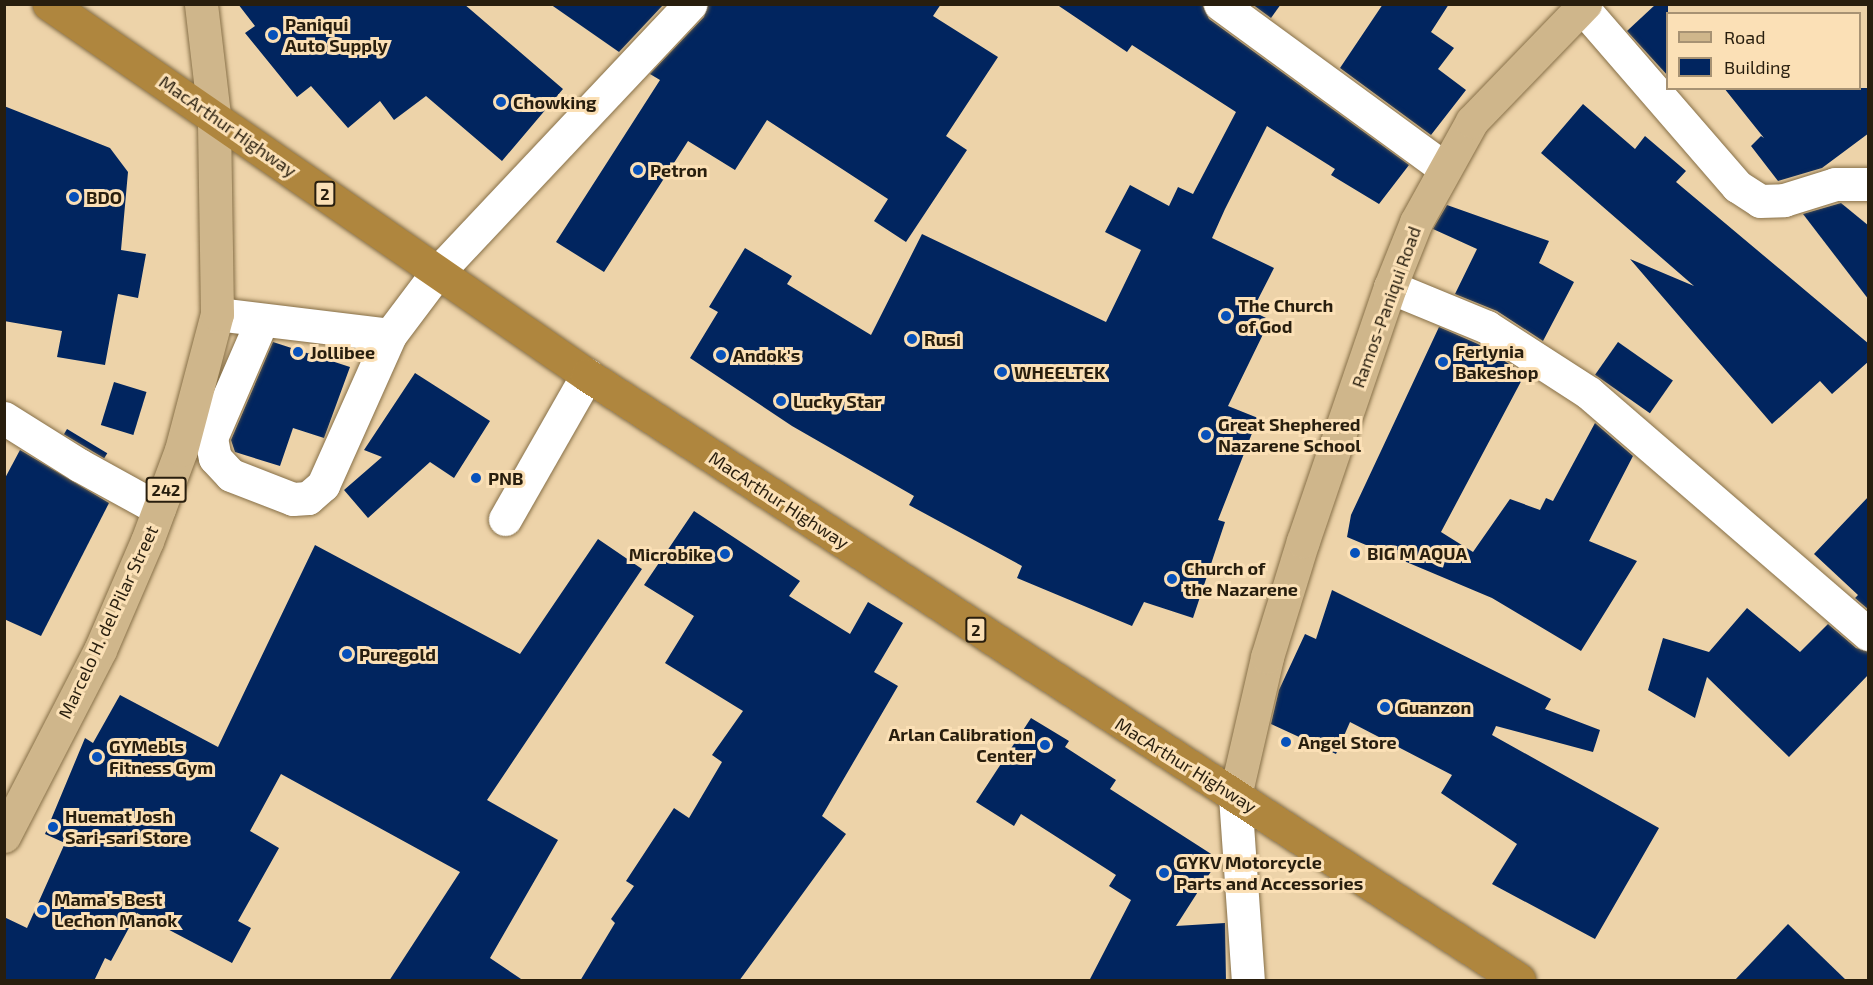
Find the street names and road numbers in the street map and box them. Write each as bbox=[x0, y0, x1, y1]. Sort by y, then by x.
street label: MacArthur Highway bbox=[155, 70, 301, 182]
road number: 2 bbox=[313, 181, 337, 207]
street label: Ramos-Paniqui Road bbox=[1347, 223, 1425, 391]
street label: MacArthur Highway bbox=[705, 447, 853, 553]
road number: 242 bbox=[145, 477, 187, 503]
street label: Marcelo H. del Pilar Street bbox=[53, 522, 163, 722]
road number: 2 bbox=[964, 617, 988, 643]
street label: MacArthur Highway bbox=[1111, 713, 1261, 817]

